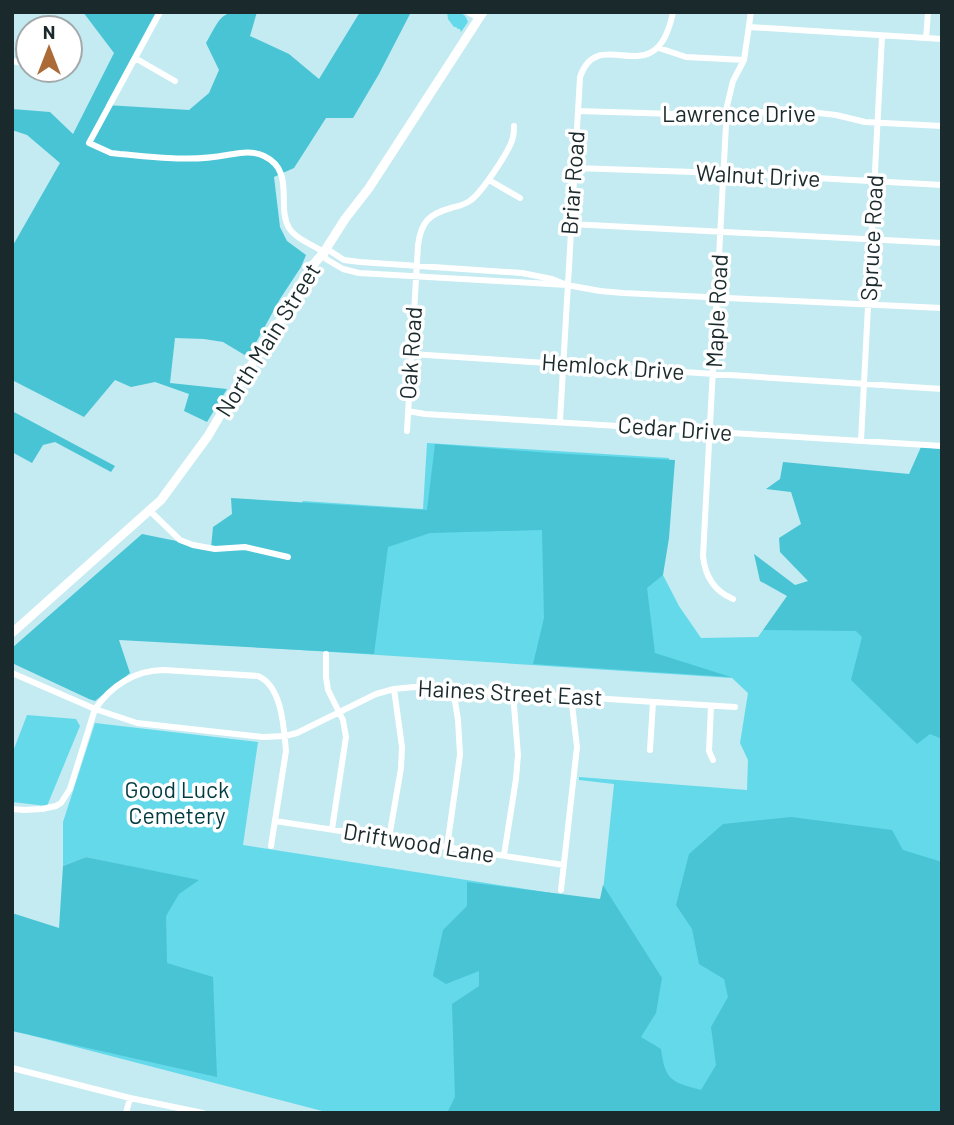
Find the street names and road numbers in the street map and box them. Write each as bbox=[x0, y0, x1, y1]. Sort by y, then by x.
street label: Lawrence Drive bbox=[662, 99, 816, 127]
street label: Briar Road bbox=[554, 130, 590, 236]
street label: Walnut Drive bbox=[695, 158, 821, 192]
street label: Spruce Road bbox=[854, 174, 888, 302]
street label: Maple Road bbox=[699, 253, 733, 369]
street label: North Main Street bbox=[209, 257, 326, 422]
street label: Oak Road bbox=[393, 306, 427, 400]
street label: Hemlock Drive bbox=[541, 347, 686, 385]
street label: Cedar Drive bbox=[617, 410, 733, 446]
street label: Haines Street East bbox=[417, 673, 603, 711]
street label: Driftwood Lane bbox=[342, 816, 497, 868]

